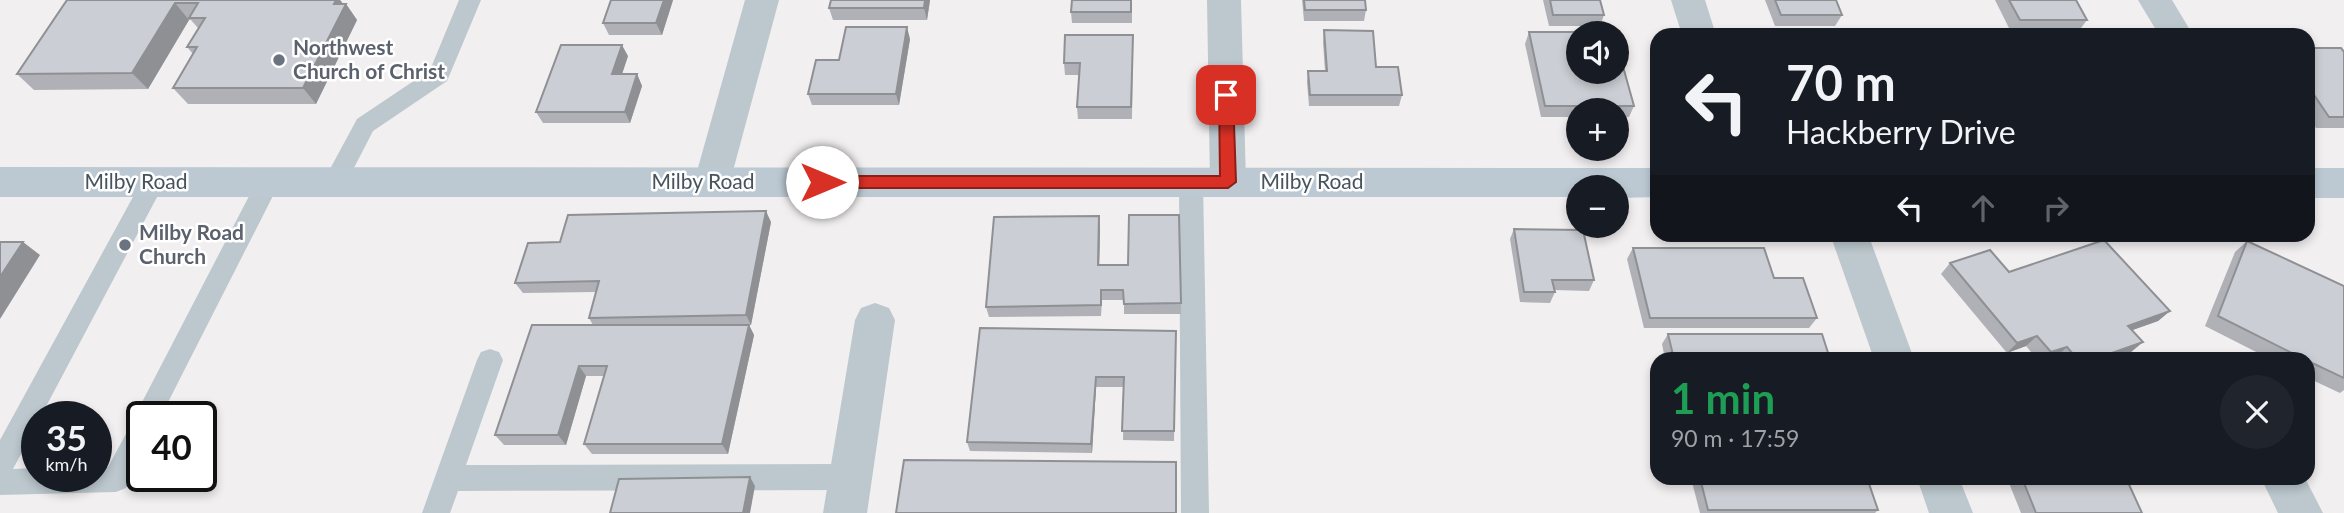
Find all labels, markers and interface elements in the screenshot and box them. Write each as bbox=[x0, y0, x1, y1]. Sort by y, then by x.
map controls bbox=[1566, 21, 1629, 238]
button: sound bbox=[1566, 21, 1629, 84]
place label: Northwest Church of Christ bbox=[293, 34, 445, 83]
marker: Northwest Church of Christ bbox=[271, 52, 287, 68]
text: 70 m bbox=[1786, 53, 1896, 111]
icon: left bbox=[1671, 56, 1762, 147]
pin bbox=[1196, 65, 1256, 125]
icon: arrive bbox=[1207, 76, 1245, 114]
button: + bbox=[1566, 98, 1629, 161]
text: Hackberry Drive bbox=[1786, 112, 2016, 151]
position arrow bbox=[785, 145, 859, 219]
street label: Milby Road bbox=[84, 168, 188, 193]
street label: Milby Road bbox=[651, 168, 755, 193]
street label: Milby Road bbox=[1260, 168, 1364, 193]
button: − bbox=[1566, 175, 1629, 238]
icon: left bbox=[1891, 189, 1929, 227]
icon: ahead bbox=[1964, 189, 2002, 227]
icon: right bbox=[2037, 189, 2075, 227]
place label: Milby Road Church bbox=[139, 219, 244, 268]
marker: Milby Road Church bbox=[117, 237, 133, 253]
text: 1 min bbox=[1671, 373, 1775, 423]
button: close bbox=[2220, 375, 2294, 449]
speed limit sign: 40 bbox=[126, 401, 217, 492]
text: 35 bbox=[46, 416, 87, 458]
text: 90 m · 17:59 bbox=[1671, 424, 1799, 452]
text: km/h bbox=[45, 453, 88, 475]

